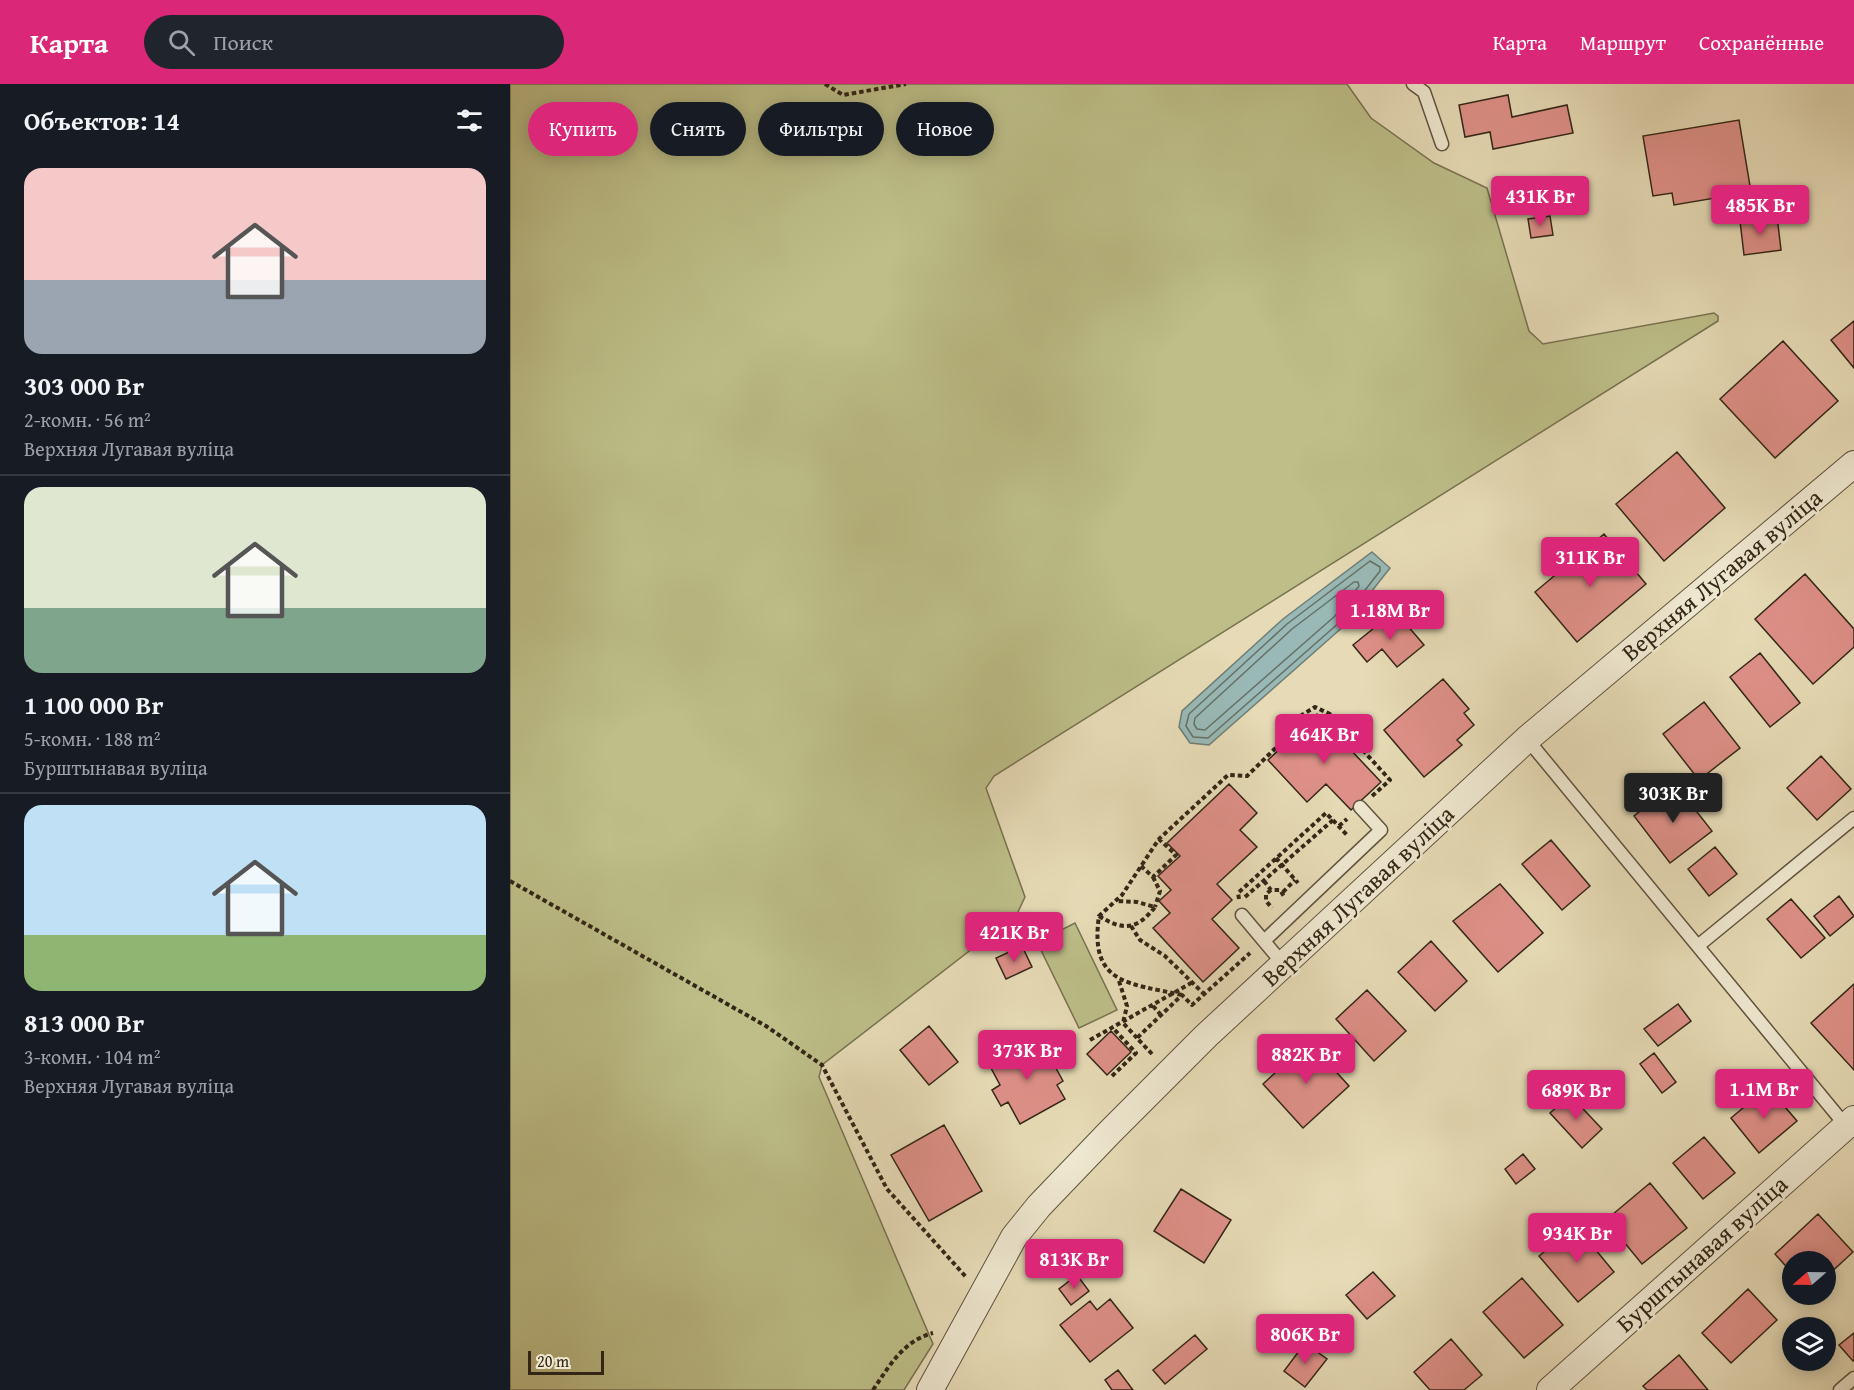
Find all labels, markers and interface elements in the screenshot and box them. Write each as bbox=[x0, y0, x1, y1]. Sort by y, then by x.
search box bbox=[144, 15, 564, 69]
text: Карта bbox=[30, 22, 108, 63]
icon: search bbox=[165, 26, 198, 59]
text: Поиск bbox=[213, 26, 273, 58]
text: Карта bbox=[1493, 27, 1547, 58]
text: Маршрут bbox=[1580, 27, 1666, 58]
text: Сохранённые bbox=[1699, 27, 1824, 58]
text: Объектов: 14 bbox=[24, 101, 180, 140]
chip: Купить bbox=[528, 102, 638, 156]
chip: Снять bbox=[650, 102, 746, 156]
chip: Фильтры bbox=[758, 102, 884, 156]
chip: Новое bbox=[896, 102, 994, 156]
icon: filters bbox=[453, 104, 486, 137]
pin: 431K Br bbox=[1485, 176, 1595, 227]
text: 431K Br bbox=[1505, 181, 1575, 210]
pin: 485K Br bbox=[1705, 185, 1815, 236]
text: 485K Br bbox=[1725, 190, 1795, 219]
icon: home bbox=[201, 207, 309, 315]
text: 303 000 Br bbox=[24, 366, 144, 405]
text: 2-комн. · 56 m² bbox=[24, 405, 151, 434]
text: Верхняя Лугавая вуліца bbox=[24, 434, 234, 463]
street label: Верхняя Лугавая вуліца bbox=[1614, 480, 1830, 669]
icon: home bbox=[201, 526, 309, 634]
pin: 311K Br bbox=[1535, 537, 1645, 588]
text: 311K Br bbox=[1555, 542, 1625, 571]
pin: 1.18M Br bbox=[1328, 590, 1452, 641]
text: 1.18M Br bbox=[1350, 595, 1430, 624]
text: 1 100 000 Br bbox=[24, 685, 163, 724]
pin: 464K Br bbox=[1269, 714, 1379, 765]
text: 464K Br bbox=[1289, 719, 1359, 748]
text: 5-комн. · 188 m² bbox=[24, 724, 160, 753]
text: Бурштынавая вуліца bbox=[24, 753, 208, 782]
pin: 303K Br bbox=[1618, 773, 1728, 824]
text: 303K Br bbox=[1638, 778, 1708, 807]
street label: Верхняя Лугавая вуліца bbox=[1254, 796, 1462, 994]
icon: home bbox=[201, 844, 309, 952]
pin: 421K Br bbox=[959, 912, 1069, 963]
text: 421K Br bbox=[979, 917, 1049, 946]
text: 813 000 Br bbox=[24, 1003, 144, 1042]
pin: 373K Br bbox=[972, 1030, 1082, 1081]
pin: 882K Br bbox=[1251, 1034, 1361, 1085]
text: 373K Br bbox=[992, 1035, 1062, 1064]
text: 882K Br bbox=[1271, 1039, 1341, 1068]
text: 3-комн. · 104 m² bbox=[24, 1042, 160, 1071]
pin: 1.1M Br bbox=[1709, 1069, 1819, 1120]
pin: 689K Br bbox=[1521, 1070, 1631, 1121]
text: Верхняя Лугавая вуліца bbox=[24, 1071, 234, 1100]
text: 1.1M Br bbox=[1729, 1074, 1799, 1103]
text: 689K Br bbox=[1541, 1075, 1611, 1104]
street label: Бурштынавая вуліца bbox=[1608, 1167, 1796, 1340]
pin: 934K Br bbox=[1522, 1213, 1632, 1264]
text: 934K Br bbox=[1542, 1218, 1612, 1247]
pin: 813K Br bbox=[1019, 1239, 1129, 1290]
text: 813K Br bbox=[1039, 1244, 1109, 1273]
north arrow bbox=[1782, 1251, 1836, 1305]
map controls bbox=[1782, 1251, 1836, 1371]
pin: 806K Br bbox=[1250, 1314, 1360, 1365]
button: layers bbox=[1782, 1317, 1836, 1371]
text: 806K Br bbox=[1270, 1319, 1340, 1348]
scale bar bbox=[528, 1348, 604, 1376]
text: 20 m bbox=[537, 1349, 569, 1373]

